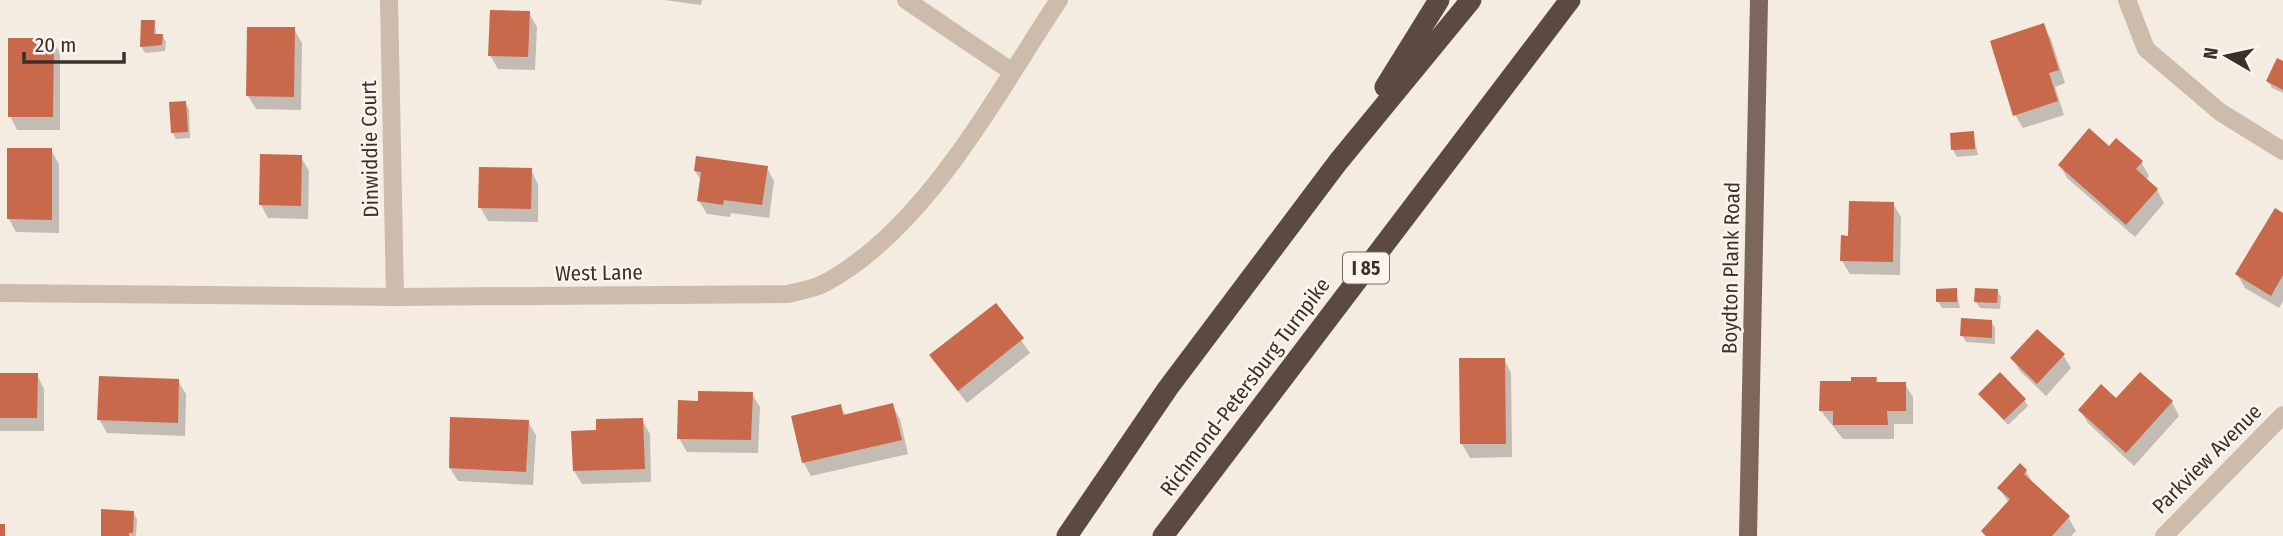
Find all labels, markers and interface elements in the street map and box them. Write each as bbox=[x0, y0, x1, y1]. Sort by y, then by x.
scale bar bbox=[24, 21, 124, 65]
north arrow bbox=[2192, 21, 2262, 91]
text: 20 m bbox=[35, 32, 76, 58]
text: N bbox=[2198, 46, 2223, 61]
street label: Dinwiddie Court bbox=[356, 80, 384, 218]
street label: Boydton Plank Road bbox=[1716, 182, 1746, 354]
road number: I 85 bbox=[1343, 252, 1389, 284]
street label: West Lane bbox=[555, 259, 643, 287]
street label: Richmond-Petersburg Turnpike bbox=[1154, 273, 1336, 501]
street label: Parkview Avenue bbox=[2147, 399, 2267, 519]

